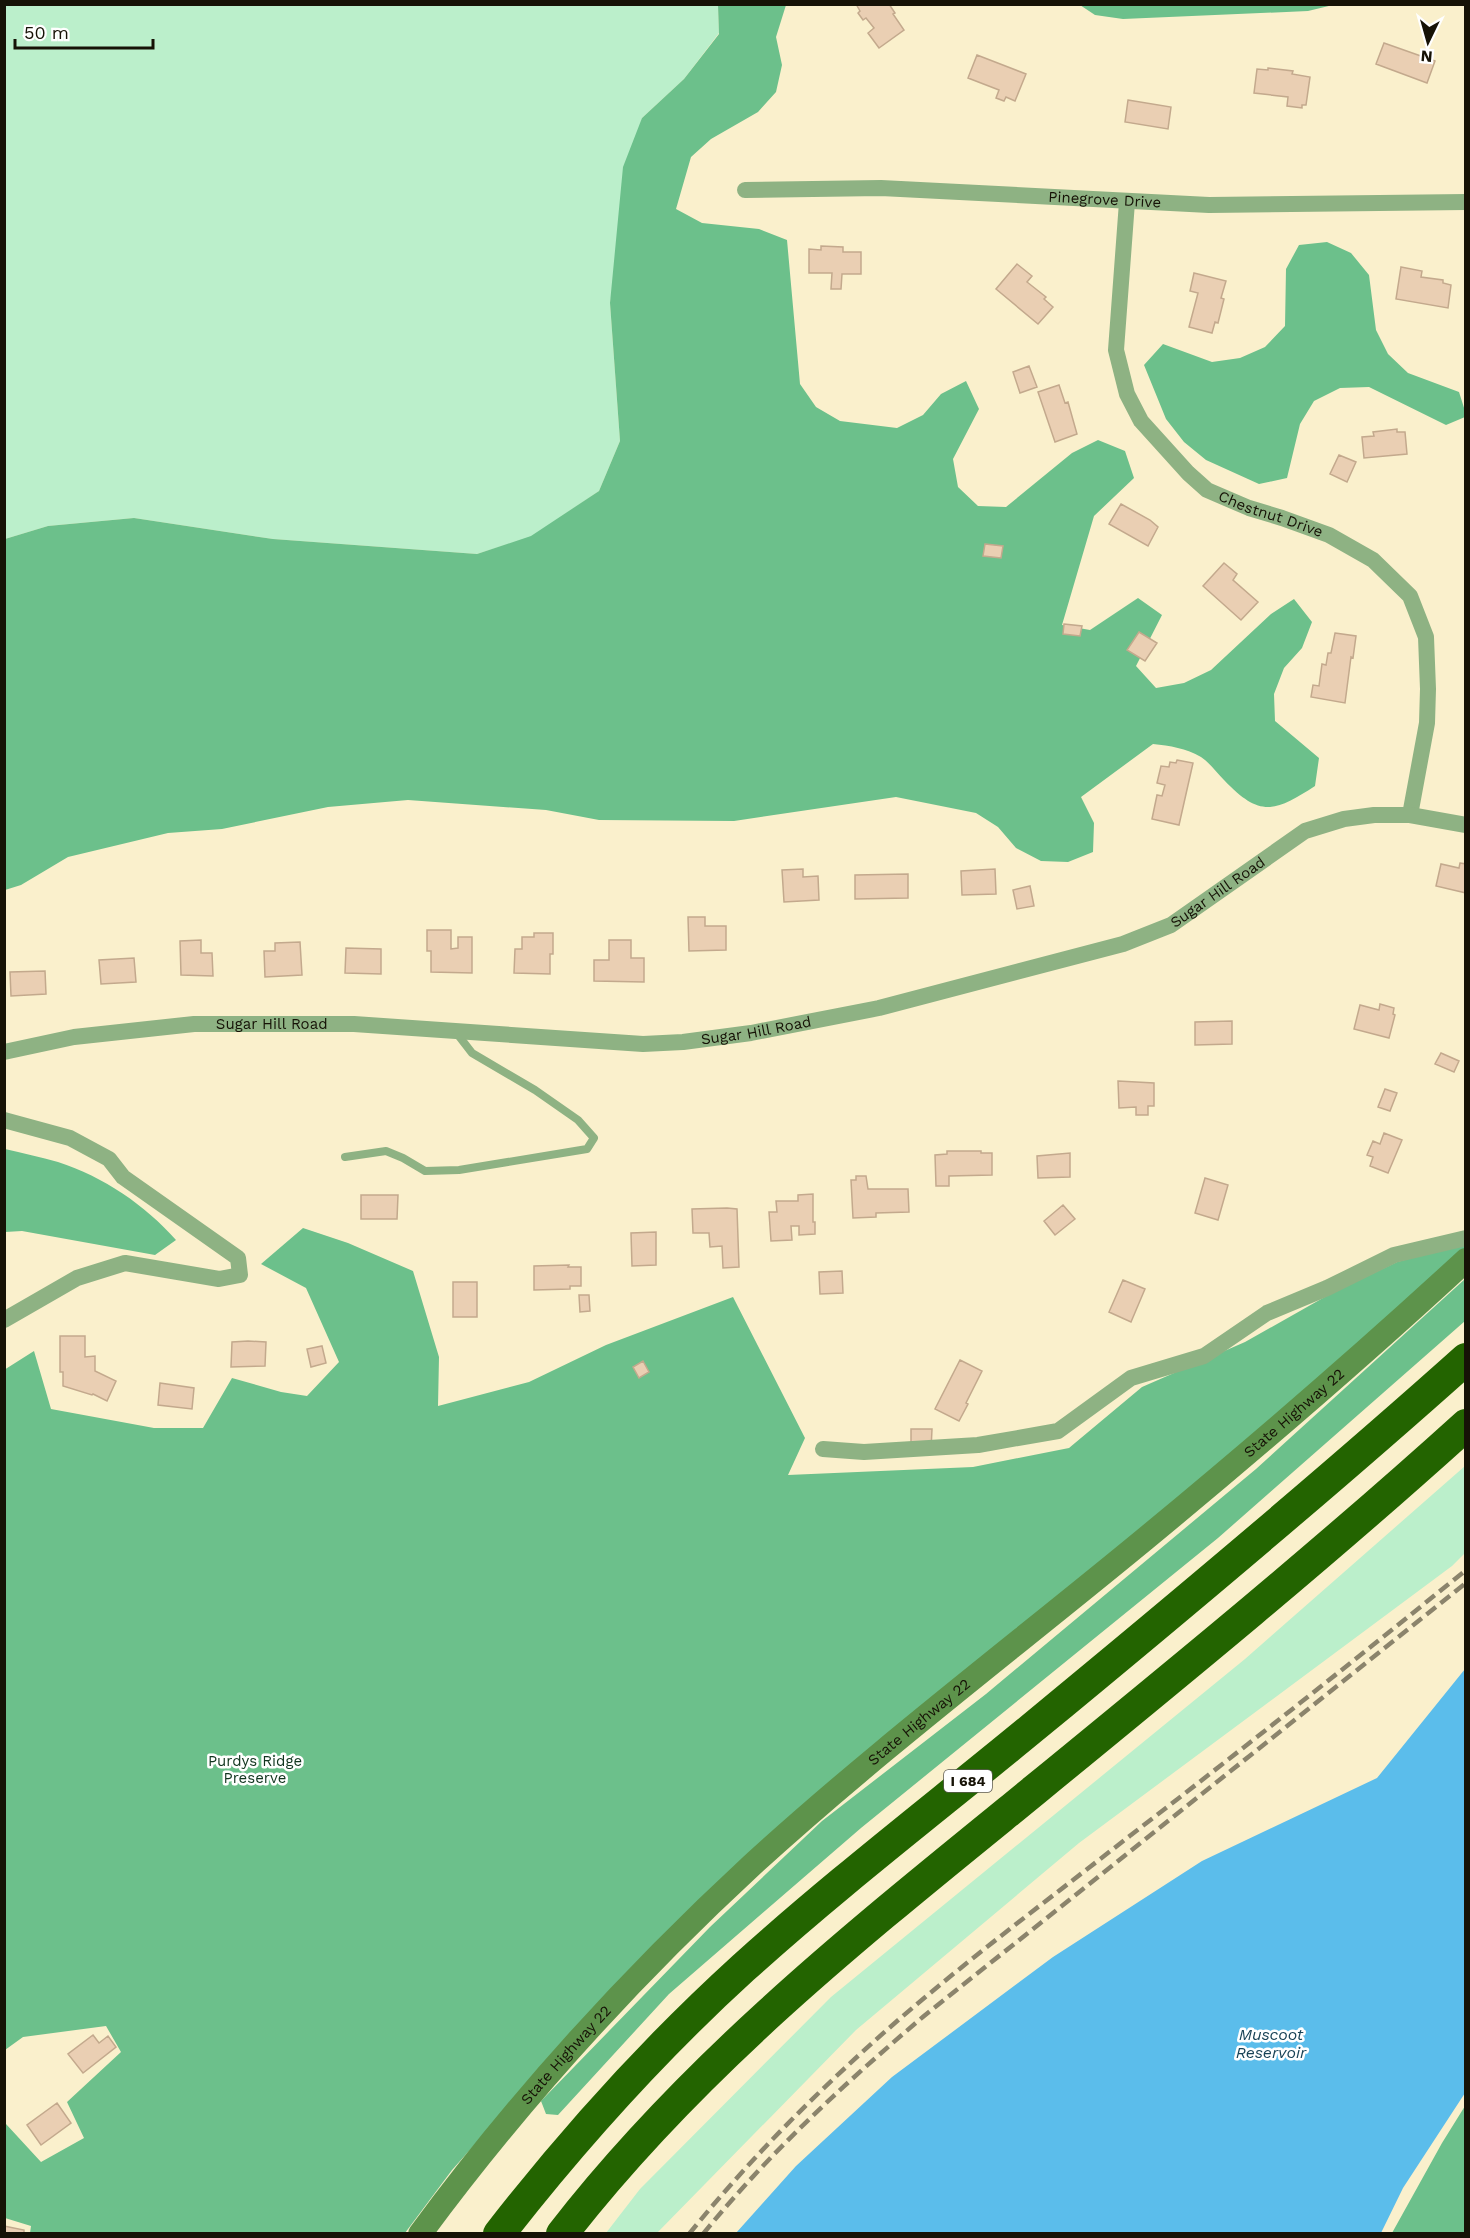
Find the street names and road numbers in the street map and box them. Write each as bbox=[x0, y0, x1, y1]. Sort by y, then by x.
street label: Pinegrove Drive bbox=[1048, 188, 1162, 212]
street label: Chestnut Drive bbox=[1216, 487, 1325, 541]
street label: Sugar Hill Road bbox=[1167, 853, 1269, 932]
street label: Sugar Hill Road bbox=[700, 1012, 813, 1049]
street label: Sugar Hill Road bbox=[216, 1015, 328, 1033]
street label: State Highway 22 bbox=[1240, 1365, 1348, 1461]
street label: State Highway 22 bbox=[864, 1675, 974, 1769]
road number: I 684 bbox=[944, 1770, 992, 1792]
street label: State Highway 22 bbox=[517, 2002, 615, 2108]

